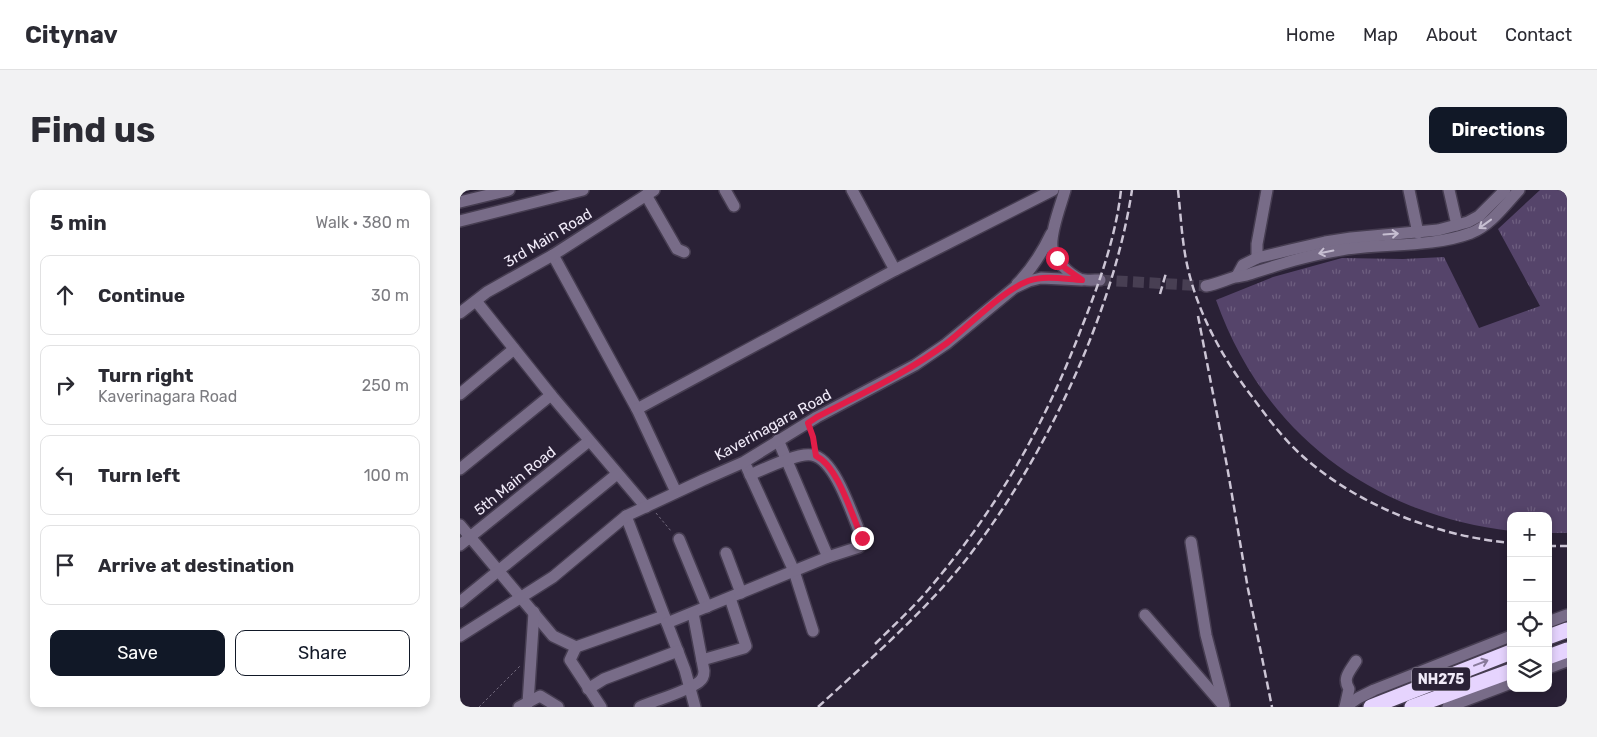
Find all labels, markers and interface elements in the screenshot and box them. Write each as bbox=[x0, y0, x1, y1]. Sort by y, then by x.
text: Citynav bbox=[25, 21, 118, 49]
text: Home bbox=[1286, 24, 1335, 46]
text: Map bbox=[1363, 24, 1398, 46]
text: About bbox=[1426, 24, 1477, 46]
text: Contact bbox=[1505, 24, 1572, 46]
button: Directions bbox=[1429, 107, 1567, 153]
text: Find us bbox=[30, 109, 155, 151]
street label: 3rd Main Road bbox=[501, 205, 595, 271]
text: 5 min bbox=[50, 210, 107, 235]
text: Walk · 380 m bbox=[316, 213, 410, 232]
one-way arrow bbox=[1478, 219, 1492, 229]
one-way arrow bbox=[1383, 230, 1399, 239]
route start bbox=[1046, 247, 1069, 270]
one-way arrow bbox=[1319, 248, 1335, 257]
icon: ahead bbox=[51, 281, 79, 309]
text: Continue bbox=[98, 284, 185, 307]
text: 30 m bbox=[371, 286, 409, 305]
text: Turn right bbox=[98, 364, 193, 387]
icon: right bbox=[51, 371, 79, 399]
text: 250 m bbox=[362, 376, 409, 395]
street label: Kaverinagara Road bbox=[712, 385, 834, 465]
text: Kaverinagara Road bbox=[98, 387, 237, 406]
street label: 5th Main Road bbox=[471, 443, 559, 519]
icon: left bbox=[51, 461, 79, 489]
text: Turn left bbox=[98, 464, 180, 487]
text: 100 m bbox=[364, 466, 409, 485]
map controls bbox=[1507, 512, 1552, 692]
button: + bbox=[1507, 512, 1552, 557]
route end bbox=[851, 527, 874, 550]
icon: arrive bbox=[51, 551, 79, 579]
text: Arrive at destination bbox=[98, 554, 294, 577]
button: − bbox=[1507, 557, 1552, 602]
button: locate bbox=[1507, 602, 1552, 647]
button: Save bbox=[50, 630, 225, 676]
button: Share bbox=[235, 630, 410, 676]
button: layers bbox=[1507, 647, 1552, 692]
one-way arrow bbox=[1473, 658, 1488, 668]
road number: NH275 bbox=[1412, 668, 1470, 690]

